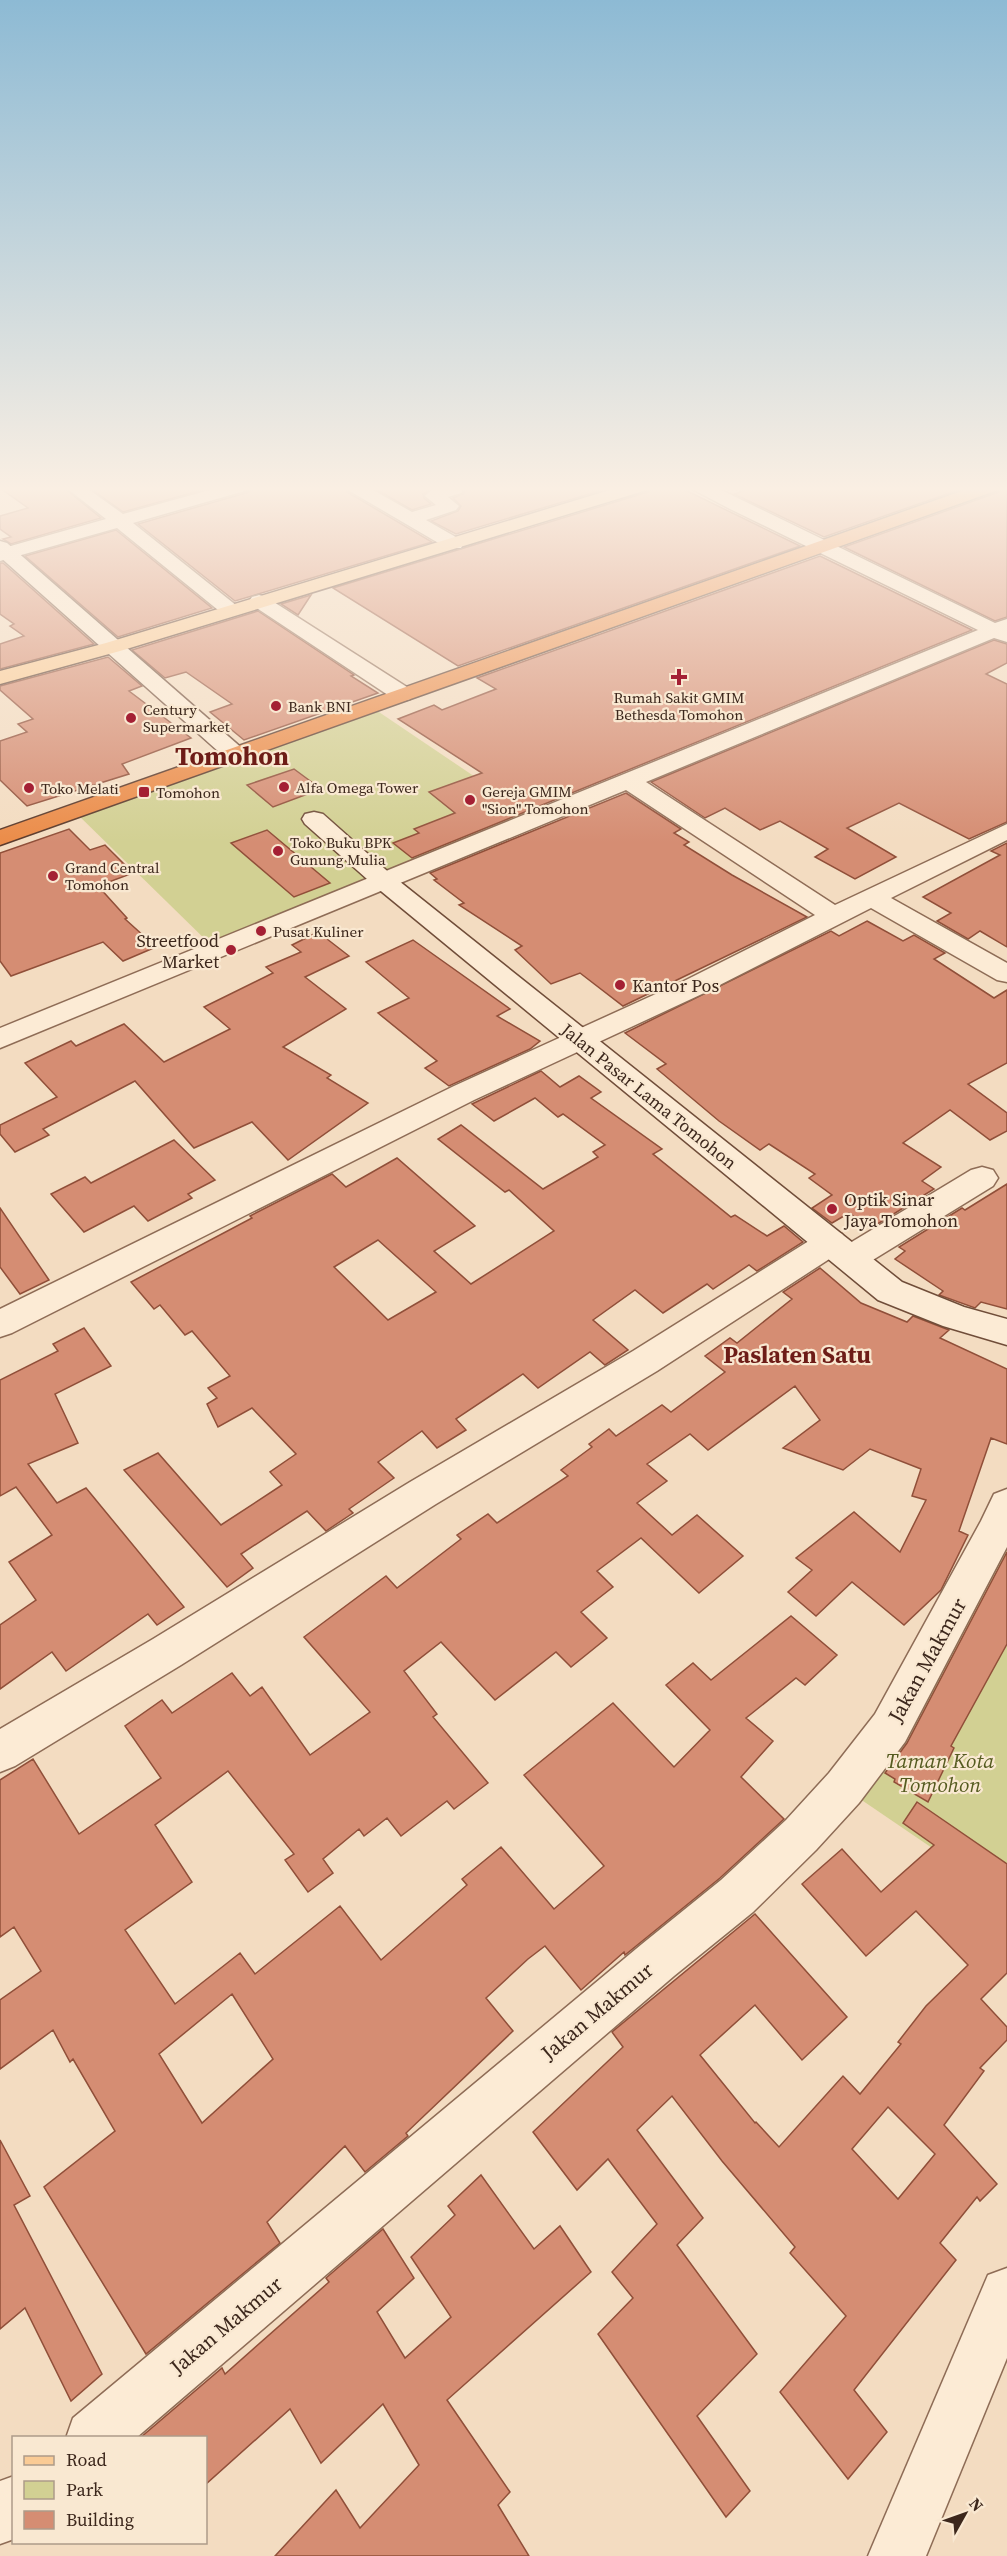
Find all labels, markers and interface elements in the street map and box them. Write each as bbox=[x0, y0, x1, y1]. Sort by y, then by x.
marker: Rumah Sakit GMIM Bethesda Tomohon bbox=[670, 668, 688, 686]
place label: Rumah Sakit GMIM Bethesda Tomohon bbox=[613, 687, 745, 725]
place label: Bank BNI bbox=[288, 696, 351, 717]
place label: Century Supermarket bbox=[143, 699, 230, 737]
marker: Bank BNI bbox=[269, 699, 283, 713]
marker: Century Supermarket bbox=[124, 711, 138, 725]
district label: Tomohon bbox=[175, 738, 289, 774]
place label: Alfa Omega Tower bbox=[296, 777, 419, 798]
place label: Toko Melati bbox=[41, 778, 119, 799]
marker: Alfa Omega Tower bbox=[277, 780, 291, 794]
marker: Toko Melati bbox=[22, 781, 36, 795]
place label: Gereja GMIM "Sion" Tomohon bbox=[482, 781, 589, 819]
place label: Tomohon bbox=[156, 782, 220, 803]
marker: Tomohon bbox=[137, 785, 151, 799]
marker: Gereja GMIM "Sion" Tomohon bbox=[463, 793, 477, 807]
place label: Toko Buku BPK Gunung Mulia bbox=[290, 832, 392, 870]
marker: Toko Buku BPK Gunung Mulia bbox=[271, 844, 285, 858]
place label: Grand Central Tomohon bbox=[65, 857, 160, 895]
marker: Grand Central Tomohon bbox=[46, 869, 60, 883]
place label: Pusat Kuliner bbox=[273, 921, 364, 942]
marker: Pusat Kuliner bbox=[254, 924, 268, 938]
place label: Streetfood Market bbox=[136, 928, 219, 974]
marker: Streetfood Market bbox=[224, 943, 238, 957]
place label: Kantor Pos bbox=[632, 973, 719, 998]
marker: Kantor Pos bbox=[613, 978, 627, 992]
street label: Jalan Pasar Lama Tomohon bbox=[555, 1017, 742, 1175]
place label: Optik Sinar Jaya Tomohon bbox=[843, 1187, 958, 1233]
marker: Optik Sinar Jaya Tomohon bbox=[825, 1202, 839, 1216]
district label: Paslaten Satu bbox=[723, 1338, 871, 1371]
street label: Jakan Makmur bbox=[880, 1592, 973, 1728]
park label: Taman Kota Tomohon bbox=[886, 1746, 994, 1799]
street label: Jakan Makmur bbox=[534, 1955, 659, 2067]
street label: Jakan Makmur bbox=[163, 2269, 288, 2381]
legend bbox=[12, 2436, 207, 2544]
text: Road bbox=[66, 2447, 107, 2472]
text: Park bbox=[66, 2477, 103, 2502]
north arrow bbox=[935, 2484, 995, 2544]
text: N bbox=[964, 2493, 989, 2516]
text: Building bbox=[66, 2507, 134, 2532]

